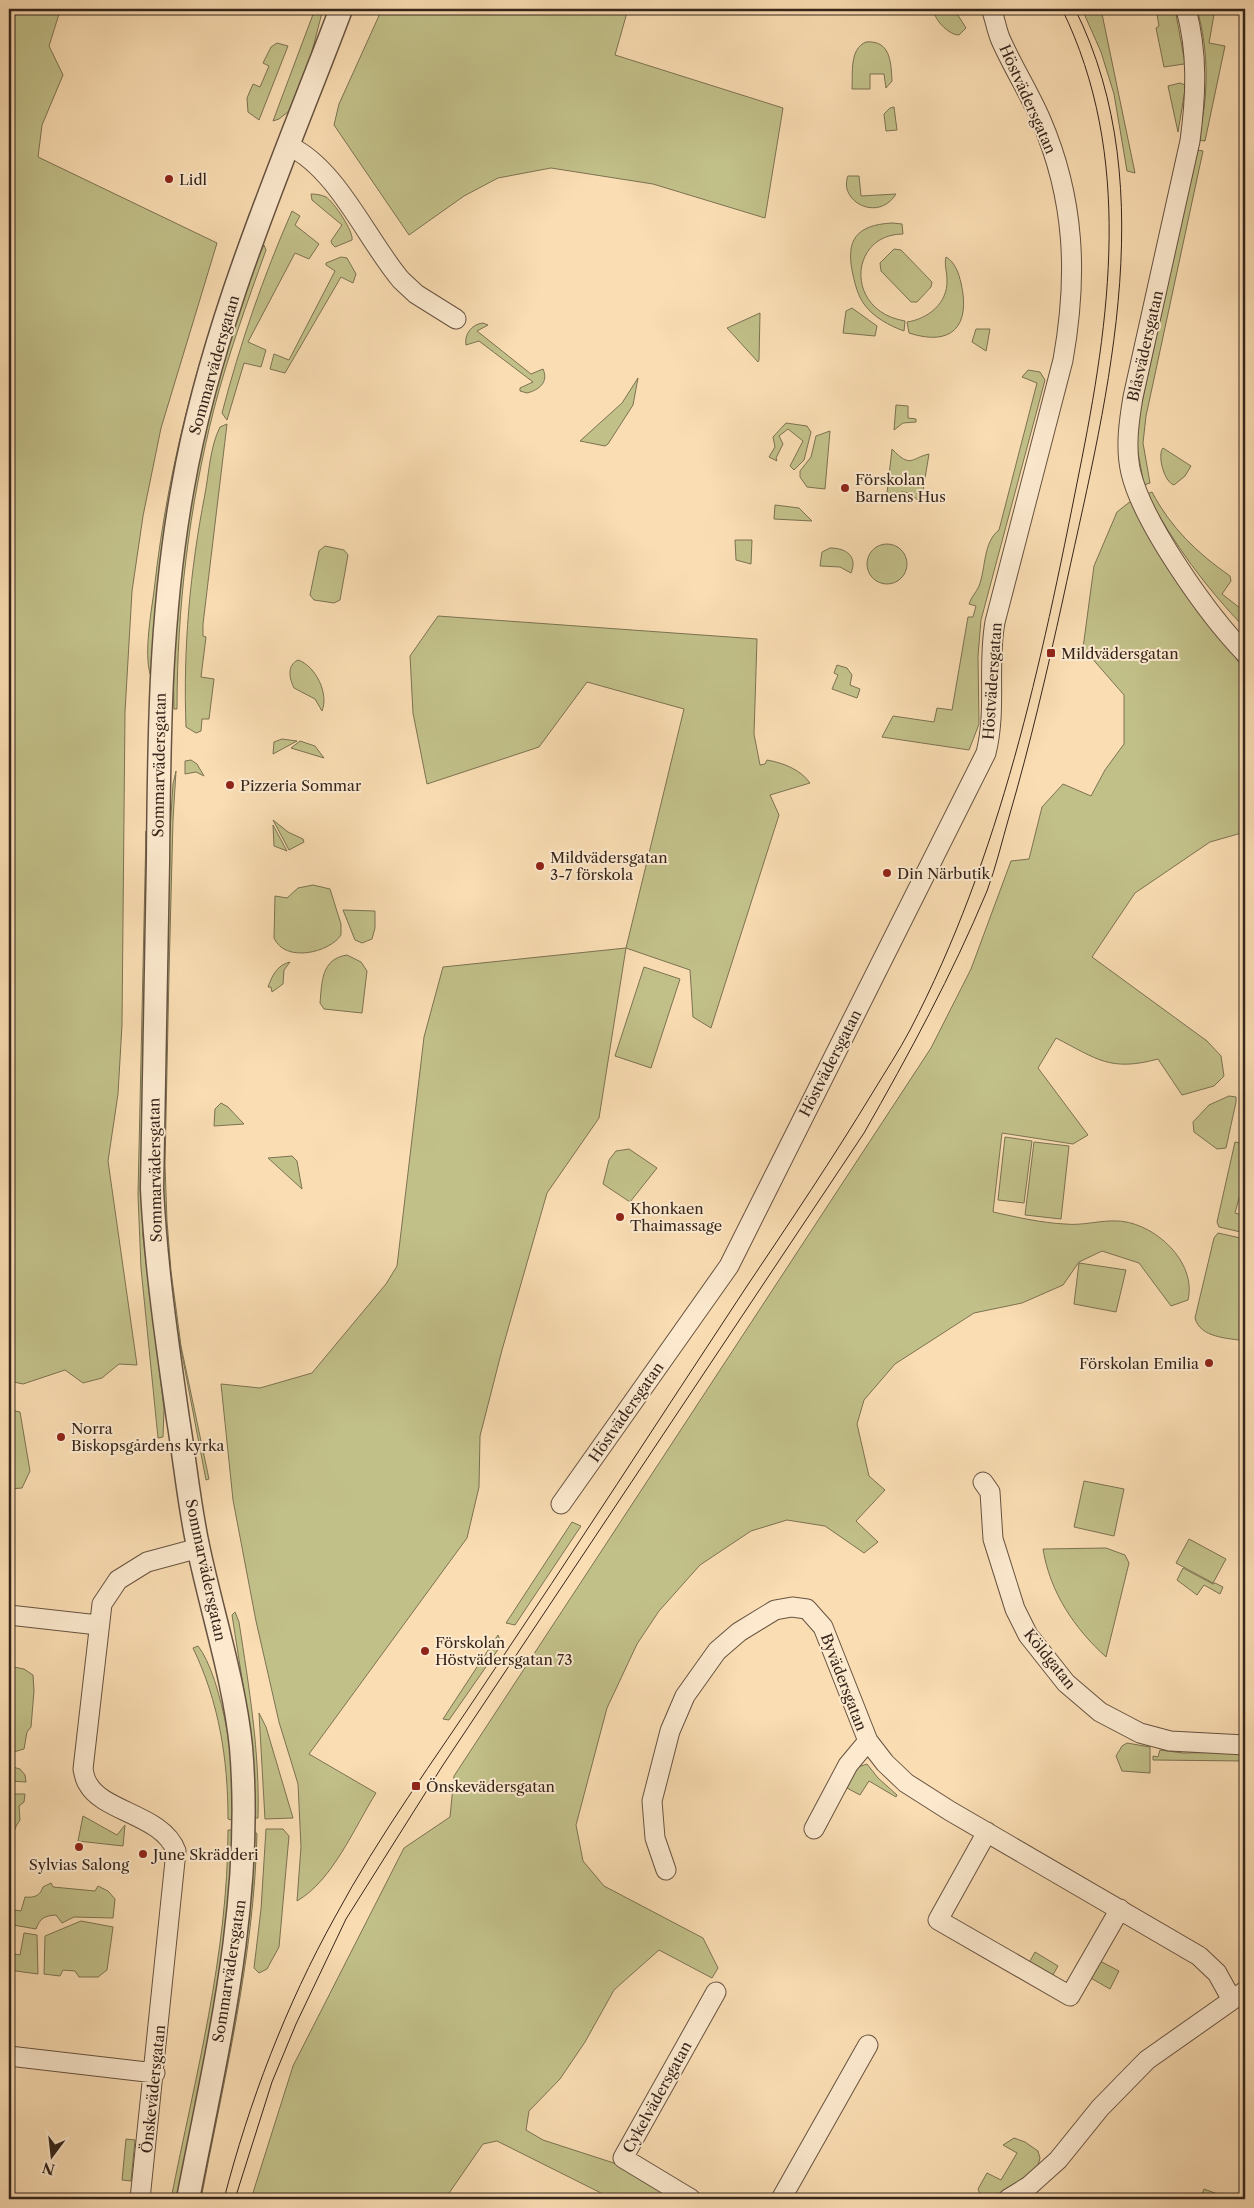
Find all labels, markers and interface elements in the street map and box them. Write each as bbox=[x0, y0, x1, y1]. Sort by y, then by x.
street label: Höstvädersgatan bbox=[995, 41, 1061, 157]
place label: Lidl bbox=[179, 170, 208, 189]
marker: Lidl bbox=[163, 173, 175, 185]
street label: Blåsvädersgatan bbox=[1123, 288, 1167, 403]
street label: Sommarvädersgatan bbox=[185, 292, 243, 437]
place label: Förskolan Barnens Hus bbox=[855, 470, 946, 506]
marker: Förskolan Barnens Hus bbox=[839, 482, 851, 494]
street label: Höstvädersgatan bbox=[978, 621, 1006, 740]
place label: Mildvädersgatan bbox=[1061, 644, 1179, 663]
marker: Mildvädersgatan bbox=[1045, 647, 1057, 659]
street label: Sommarvädersgatan bbox=[148, 692, 170, 838]
place label: Pizzeria Sommar bbox=[240, 776, 362, 795]
marker: Pizzeria Sommar bbox=[224, 779, 236, 791]
place label: Mildvädersgatan 3-7 förskola bbox=[550, 848, 668, 884]
marker: Mildvädersgatan 3-7 förskola bbox=[534, 860, 546, 872]
place label: Din Närbutik bbox=[897, 864, 992, 883]
marker: Din Närbutik bbox=[881, 867, 893, 879]
street label: Höstvädersgatan bbox=[795, 1006, 865, 1120]
street label: Sommarvädersgatan bbox=[144, 1097, 166, 1243]
place label: Khonkaen Thaimassage bbox=[630, 1199, 722, 1235]
marker: Khonkaen Thaimassage bbox=[614, 1211, 626, 1223]
place label: Förskolan Emilia bbox=[1079, 1354, 1199, 1373]
marker: Förskolan Emilia bbox=[1203, 1357, 1215, 1369]
street label: Höstvädersgatan bbox=[584, 1358, 668, 1466]
place label: Norra Biskopsgårdens kyrka bbox=[71, 1419, 224, 1455]
marker: Norra Biskopsgårdens kyrka bbox=[55, 1431, 67, 1443]
street label: Sommarvädersgatan bbox=[182, 1497, 230, 1643]
street label: Köldgatan bbox=[1020, 1625, 1081, 1694]
street label: Byvädersgatan bbox=[817, 1631, 872, 1734]
place label: Förskolan Höstvädersgatan 73 bbox=[435, 1633, 572, 1669]
marker: Förskolan Höstvädersgatan 73 bbox=[419, 1645, 431, 1657]
place label: Önskevädersgatan bbox=[426, 1777, 556, 1796]
marker: Önskevädersgatan bbox=[410, 1780, 422, 1792]
marker: Sylvias Salong bbox=[73, 1841, 85, 1853]
place label: June Skrädderi bbox=[151, 1845, 259, 1864]
marker: June Skrädderi bbox=[137, 1848, 149, 1860]
place label: Sylvias Salong bbox=[29, 1855, 129, 1874]
street label: Sommarvädersgatan bbox=[208, 1897, 250, 2044]
street label: Önskevädersgatan bbox=[137, 2023, 169, 2154]
street label: Cykelvädersgatan bbox=[618, 2037, 696, 2156]
north arrow bbox=[28, 2130, 78, 2180]
text: N bbox=[40, 2158, 57, 2179]

